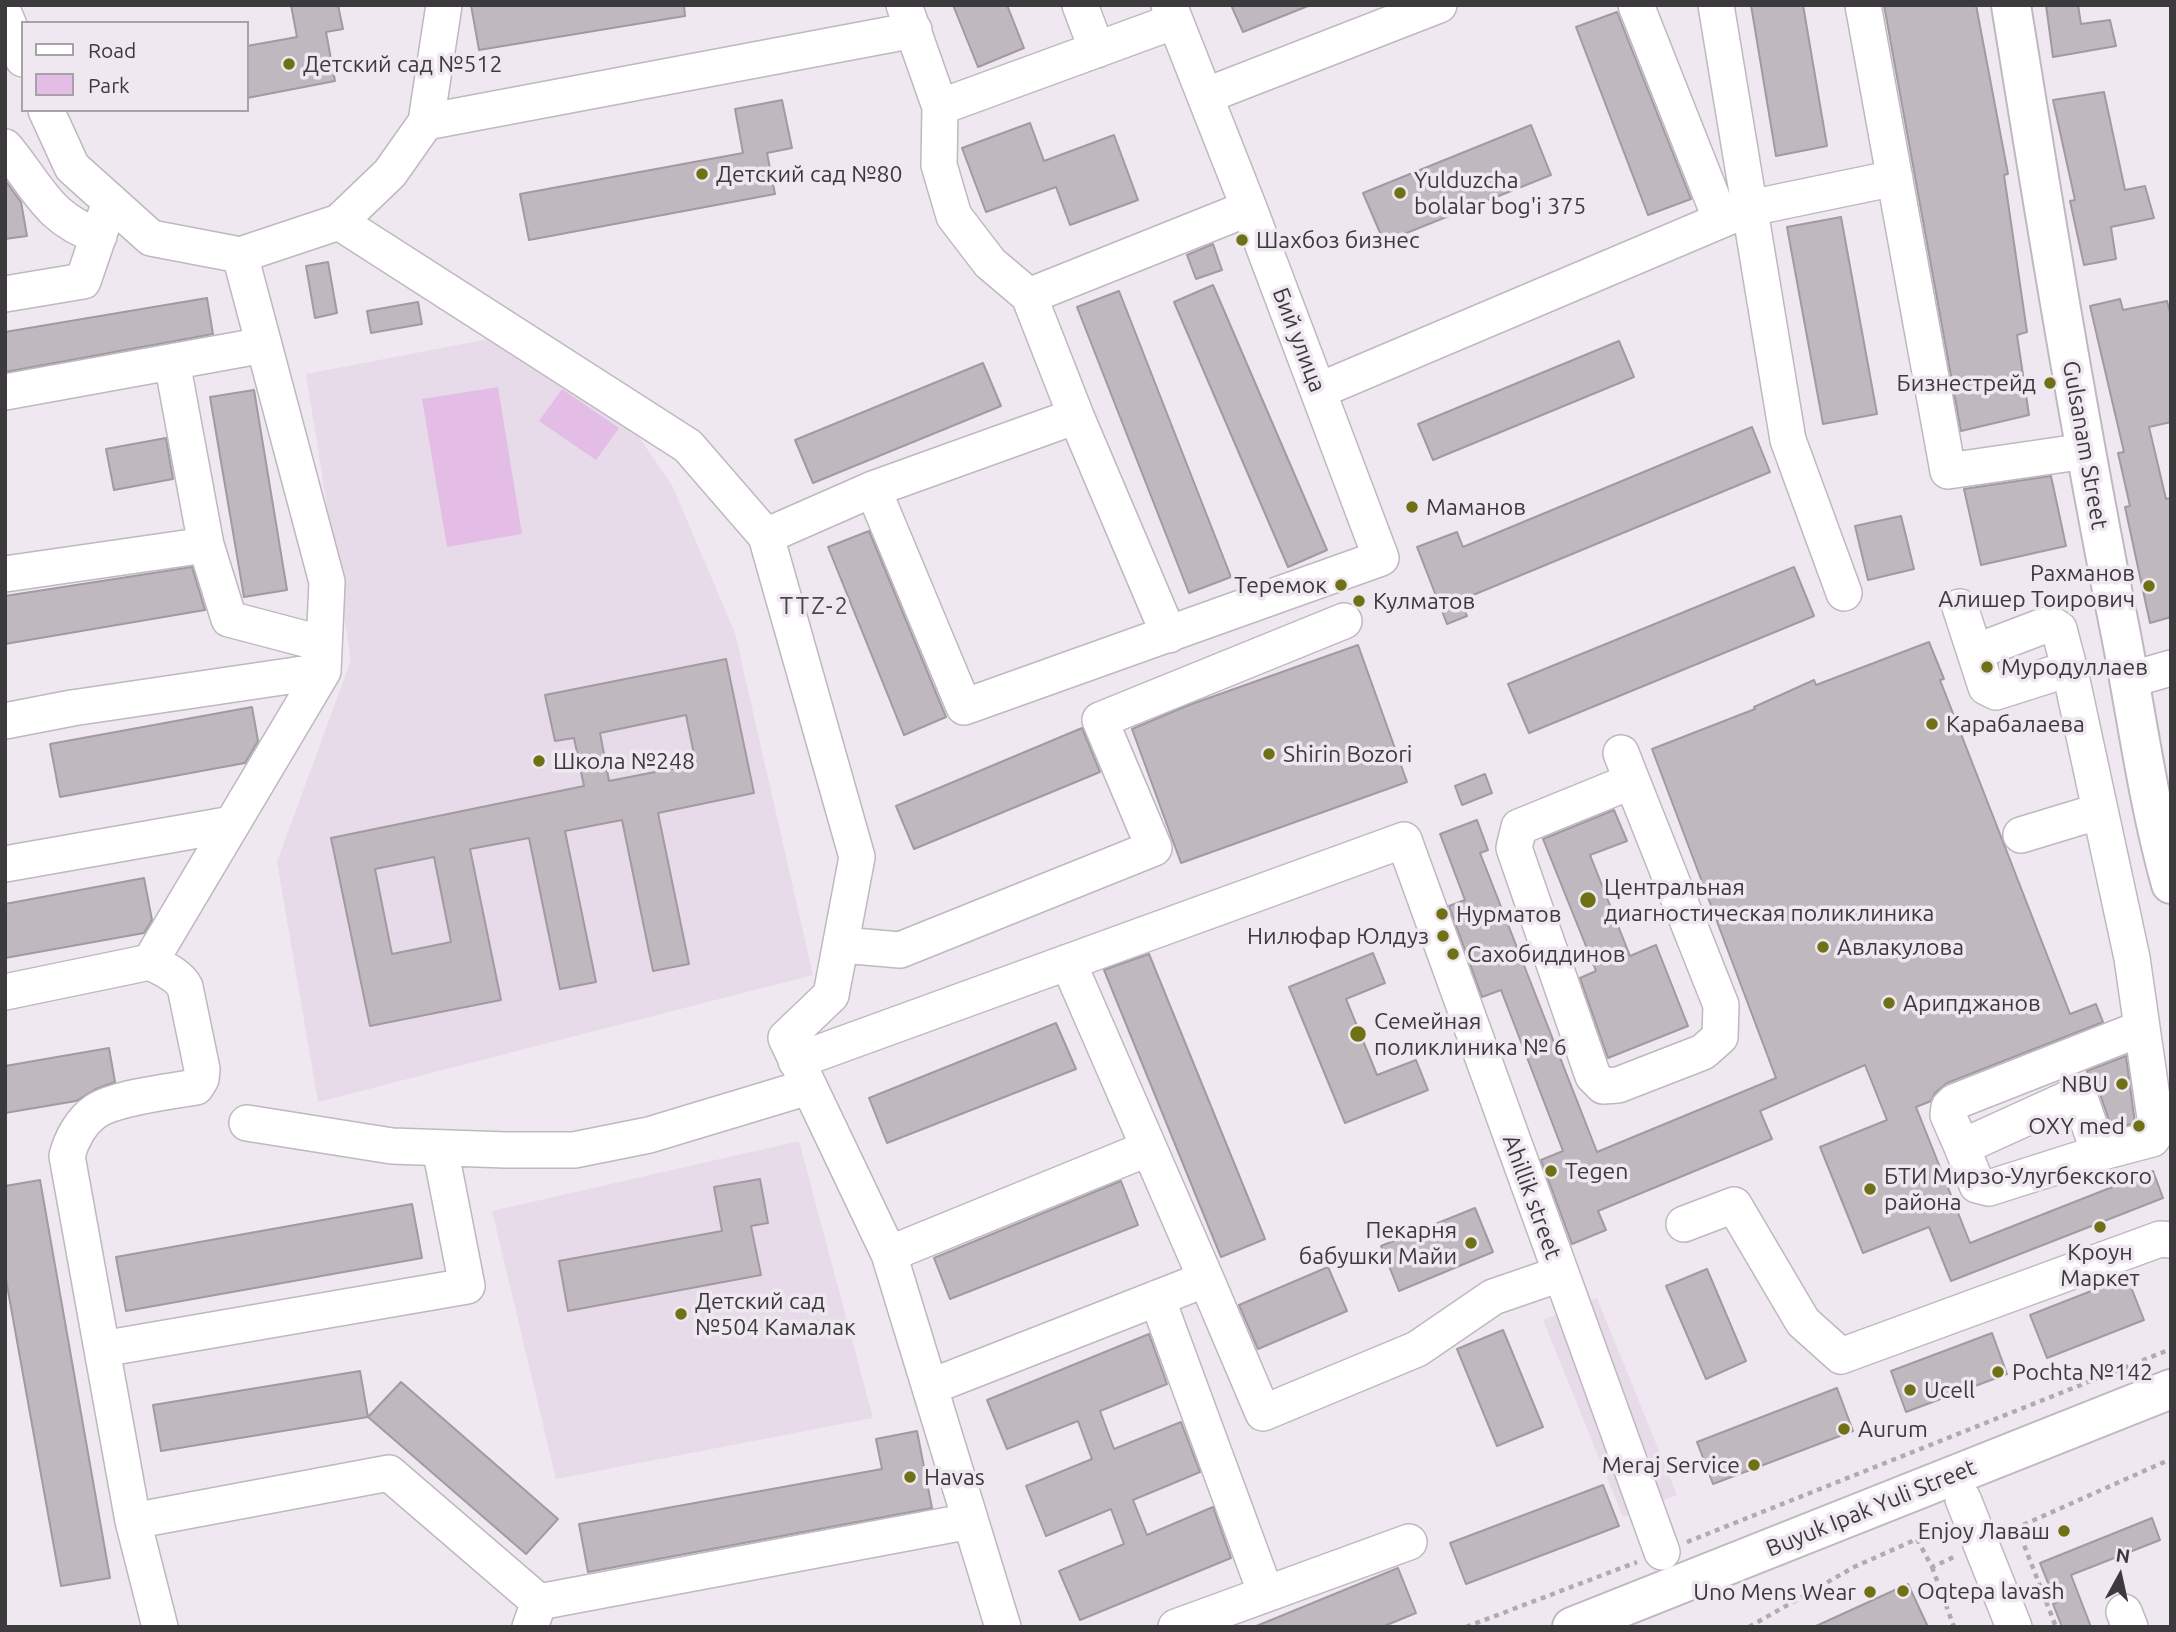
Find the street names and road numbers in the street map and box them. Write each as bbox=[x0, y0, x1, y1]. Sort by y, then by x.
street label: Бий улица bbox=[1266, 284, 1332, 396]
street label: Gulsanam Street bbox=[2057, 359, 2113, 531]
street label: Ahillik street bbox=[1497, 1131, 1567, 1263]
street label: Buyuk Ipak Yuli Street bbox=[1762, 1453, 1980, 1563]

